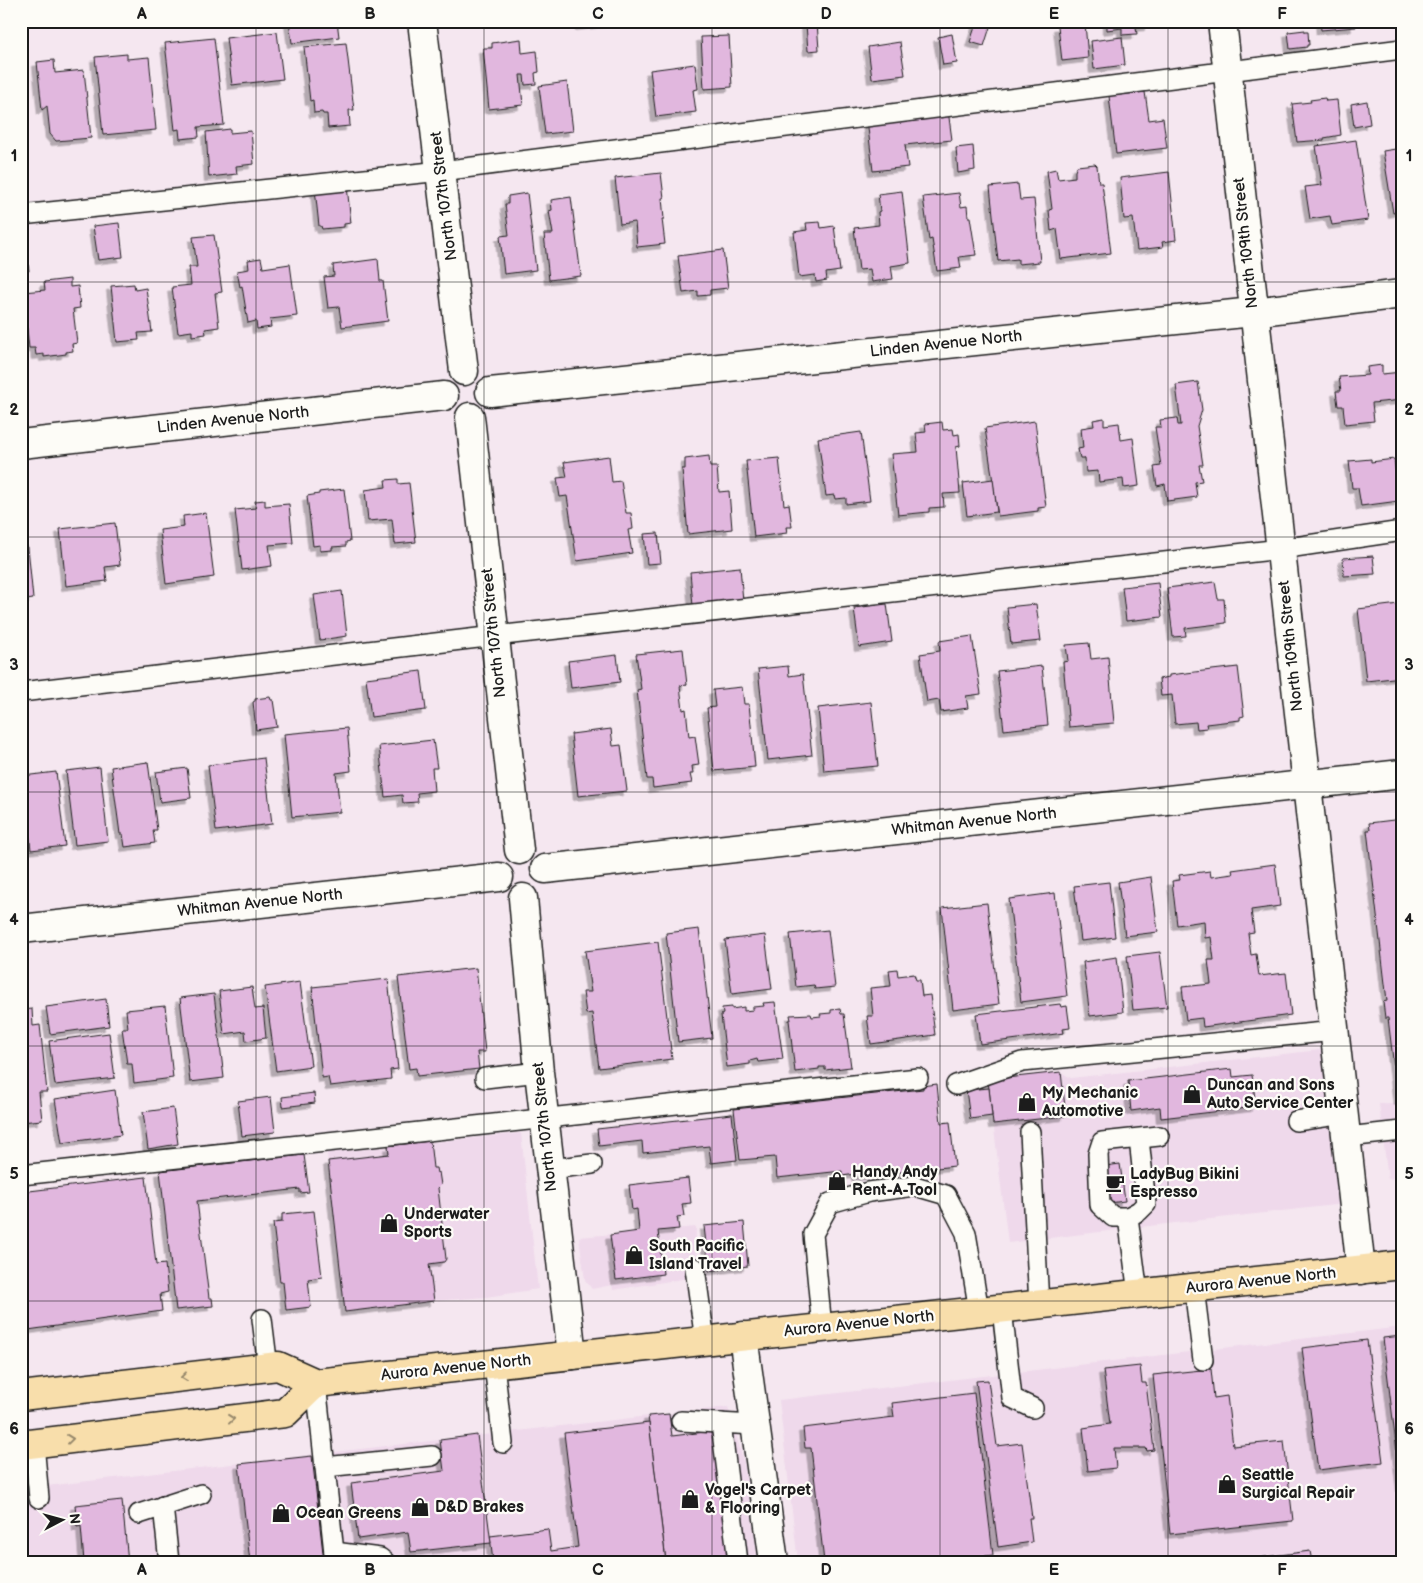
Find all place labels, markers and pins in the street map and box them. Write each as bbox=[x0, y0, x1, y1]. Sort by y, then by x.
place label: Duncan and Sons Auto Service Center bbox=[1206, 1076, 1354, 1113]
shop icon: Duncan and Sons Auto Service Center bbox=[1181, 1083, 1203, 1105]
place label: My Mechanic Automotive bbox=[1041, 1084, 1138, 1121]
shop icon: My Mechanic Automotive bbox=[1016, 1091, 1038, 1113]
place label: Handy Andy Rent-A-Tool bbox=[852, 1163, 938, 1200]
place label: LadyBug Bikini Espresso bbox=[1130, 1165, 1239, 1202]
shop icon: Handy Andy Rent-A-Tool bbox=[826, 1170, 848, 1192]
cafe icon: LadyBug Bikini Espresso bbox=[1104, 1172, 1126, 1194]
place label: Underwater Sports bbox=[404, 1205, 490, 1242]
shop icon: Underwater Sports bbox=[378, 1212, 400, 1234]
place label: South Pacific Island Travel bbox=[649, 1237, 745, 1274]
shop icon: South Pacific Island Travel bbox=[623, 1244, 645, 1266]
place label: Seattle Surgical Repair bbox=[1242, 1466, 1355, 1503]
shop icon: Seattle Surgical Repair bbox=[1216, 1473, 1238, 1495]
place label: Vogel's Carpet & Flooring bbox=[705, 1481, 811, 1518]
shop icon: Vogel's Carpet & Flooring bbox=[679, 1488, 701, 1510]
shop icon: D&D Brakes bbox=[409, 1496, 431, 1518]
place label: D&D Brakes bbox=[435, 1498, 524, 1517]
shop icon: Ocean Greens bbox=[270, 1502, 292, 1524]
place label: Ocean Greens bbox=[296, 1504, 401, 1523]

